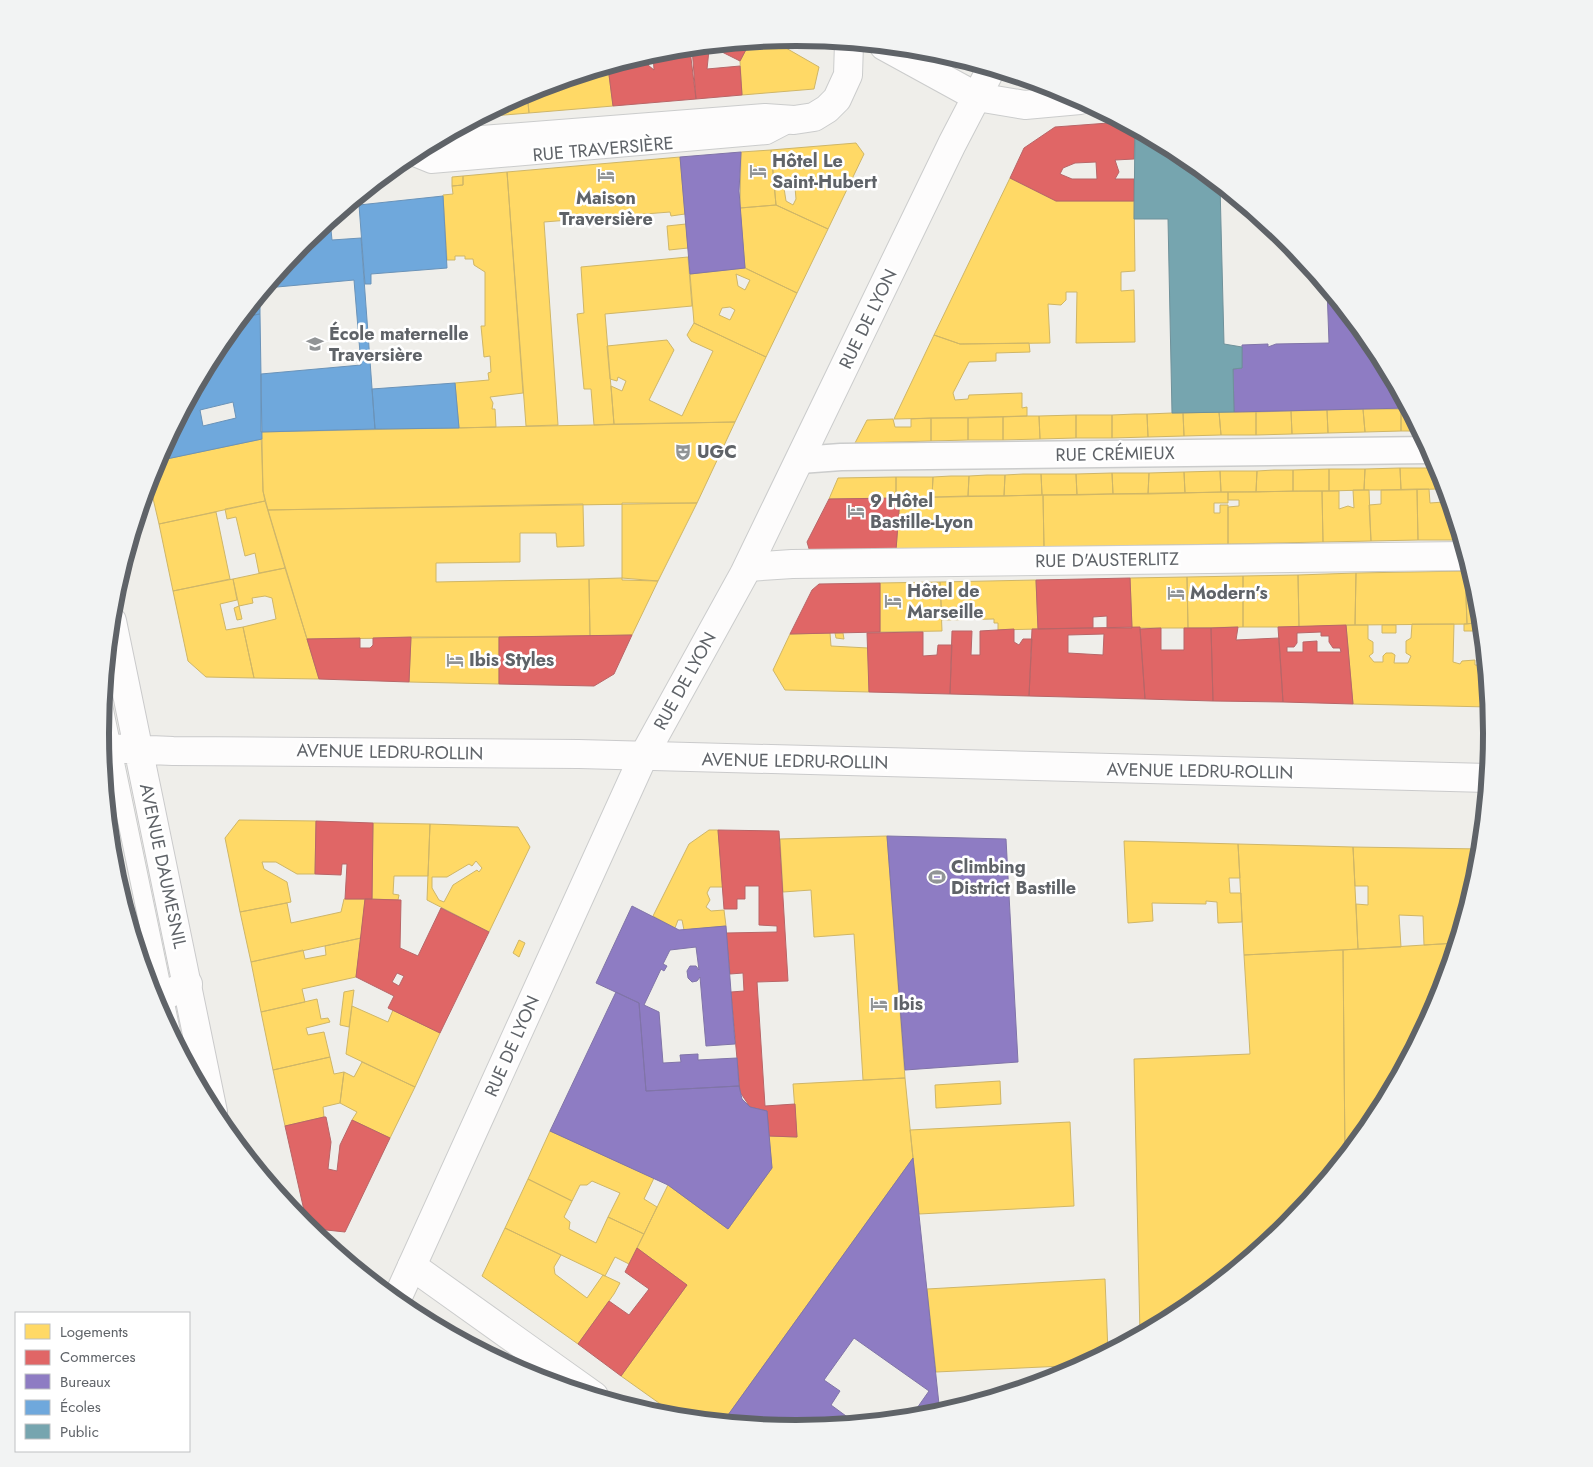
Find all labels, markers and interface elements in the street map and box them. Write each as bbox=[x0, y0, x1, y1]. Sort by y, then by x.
street label: RUE TRAVERSIÈRE bbox=[532, 130, 674, 168]
place label: Hôtel Le Saint-Hubert bbox=[772, 148, 877, 195]
hotel icon: Hôtel Le Saint-Hubert bbox=[748, 161, 768, 181]
hotel icon: Maison Traversière bbox=[596, 165, 616, 185]
place label: Maison Traversière bbox=[559, 185, 653, 232]
street label: RUE DE LYON bbox=[833, 265, 903, 373]
place label: École maternelle Traversière bbox=[329, 321, 469, 368]
school or university icon: École maternelle Traversière bbox=[305, 334, 325, 354]
place label: UGC bbox=[697, 439, 737, 465]
street label: RUE CRÉMIEUX bbox=[1055, 440, 1175, 468]
theatre icon: UGC bbox=[673, 442, 693, 462]
place label: 9 Hôtel Bastille-Lyon bbox=[870, 488, 973, 535]
hotel icon: 9 Hôtel Bastille-Lyon bbox=[846, 501, 866, 521]
street label: RUE D'AUSTERLITZ bbox=[1035, 546, 1179, 574]
place label: Hôtel de Marseille bbox=[907, 578, 984, 625]
place label: Modern’s bbox=[1190, 580, 1268, 606]
hotel icon: Modern’s bbox=[1166, 583, 1186, 603]
hotel icon: Hôtel de Marseille bbox=[883, 591, 903, 611]
street label: RUE DE LYON bbox=[647, 627, 723, 735]
place label: Ibis Styles bbox=[469, 647, 554, 673]
hotel icon: Ibis Styles bbox=[445, 650, 465, 670]
street label: AVENUE LEDRU-ROLLIN bbox=[296, 737, 484, 767]
street label: AVENUE LEDRU-ROLLIN bbox=[701, 746, 889, 776]
street label: AVENUE LEDRU-ROLLIN bbox=[1106, 756, 1294, 786]
street label: AVENUE DAUMESNIL bbox=[133, 781, 193, 951]
place label: Climbing District Bastille bbox=[951, 854, 1076, 901]
sports icon: Climbing District Bastille bbox=[927, 867, 947, 887]
street label: RUE DE LYON bbox=[478, 991, 546, 1101]
place label: Ibis bbox=[893, 991, 923, 1017]
hotel icon: Ibis bbox=[869, 994, 889, 1014]
legend bbox=[15, 1312, 190, 1452]
text: Logements bbox=[60, 1321, 128, 1343]
text: Commerces bbox=[60, 1346, 135, 1368]
text: Bureaux bbox=[60, 1371, 111, 1393]
text: Écoles bbox=[60, 1396, 101, 1418]
text: Public bbox=[60, 1421, 99, 1443]

